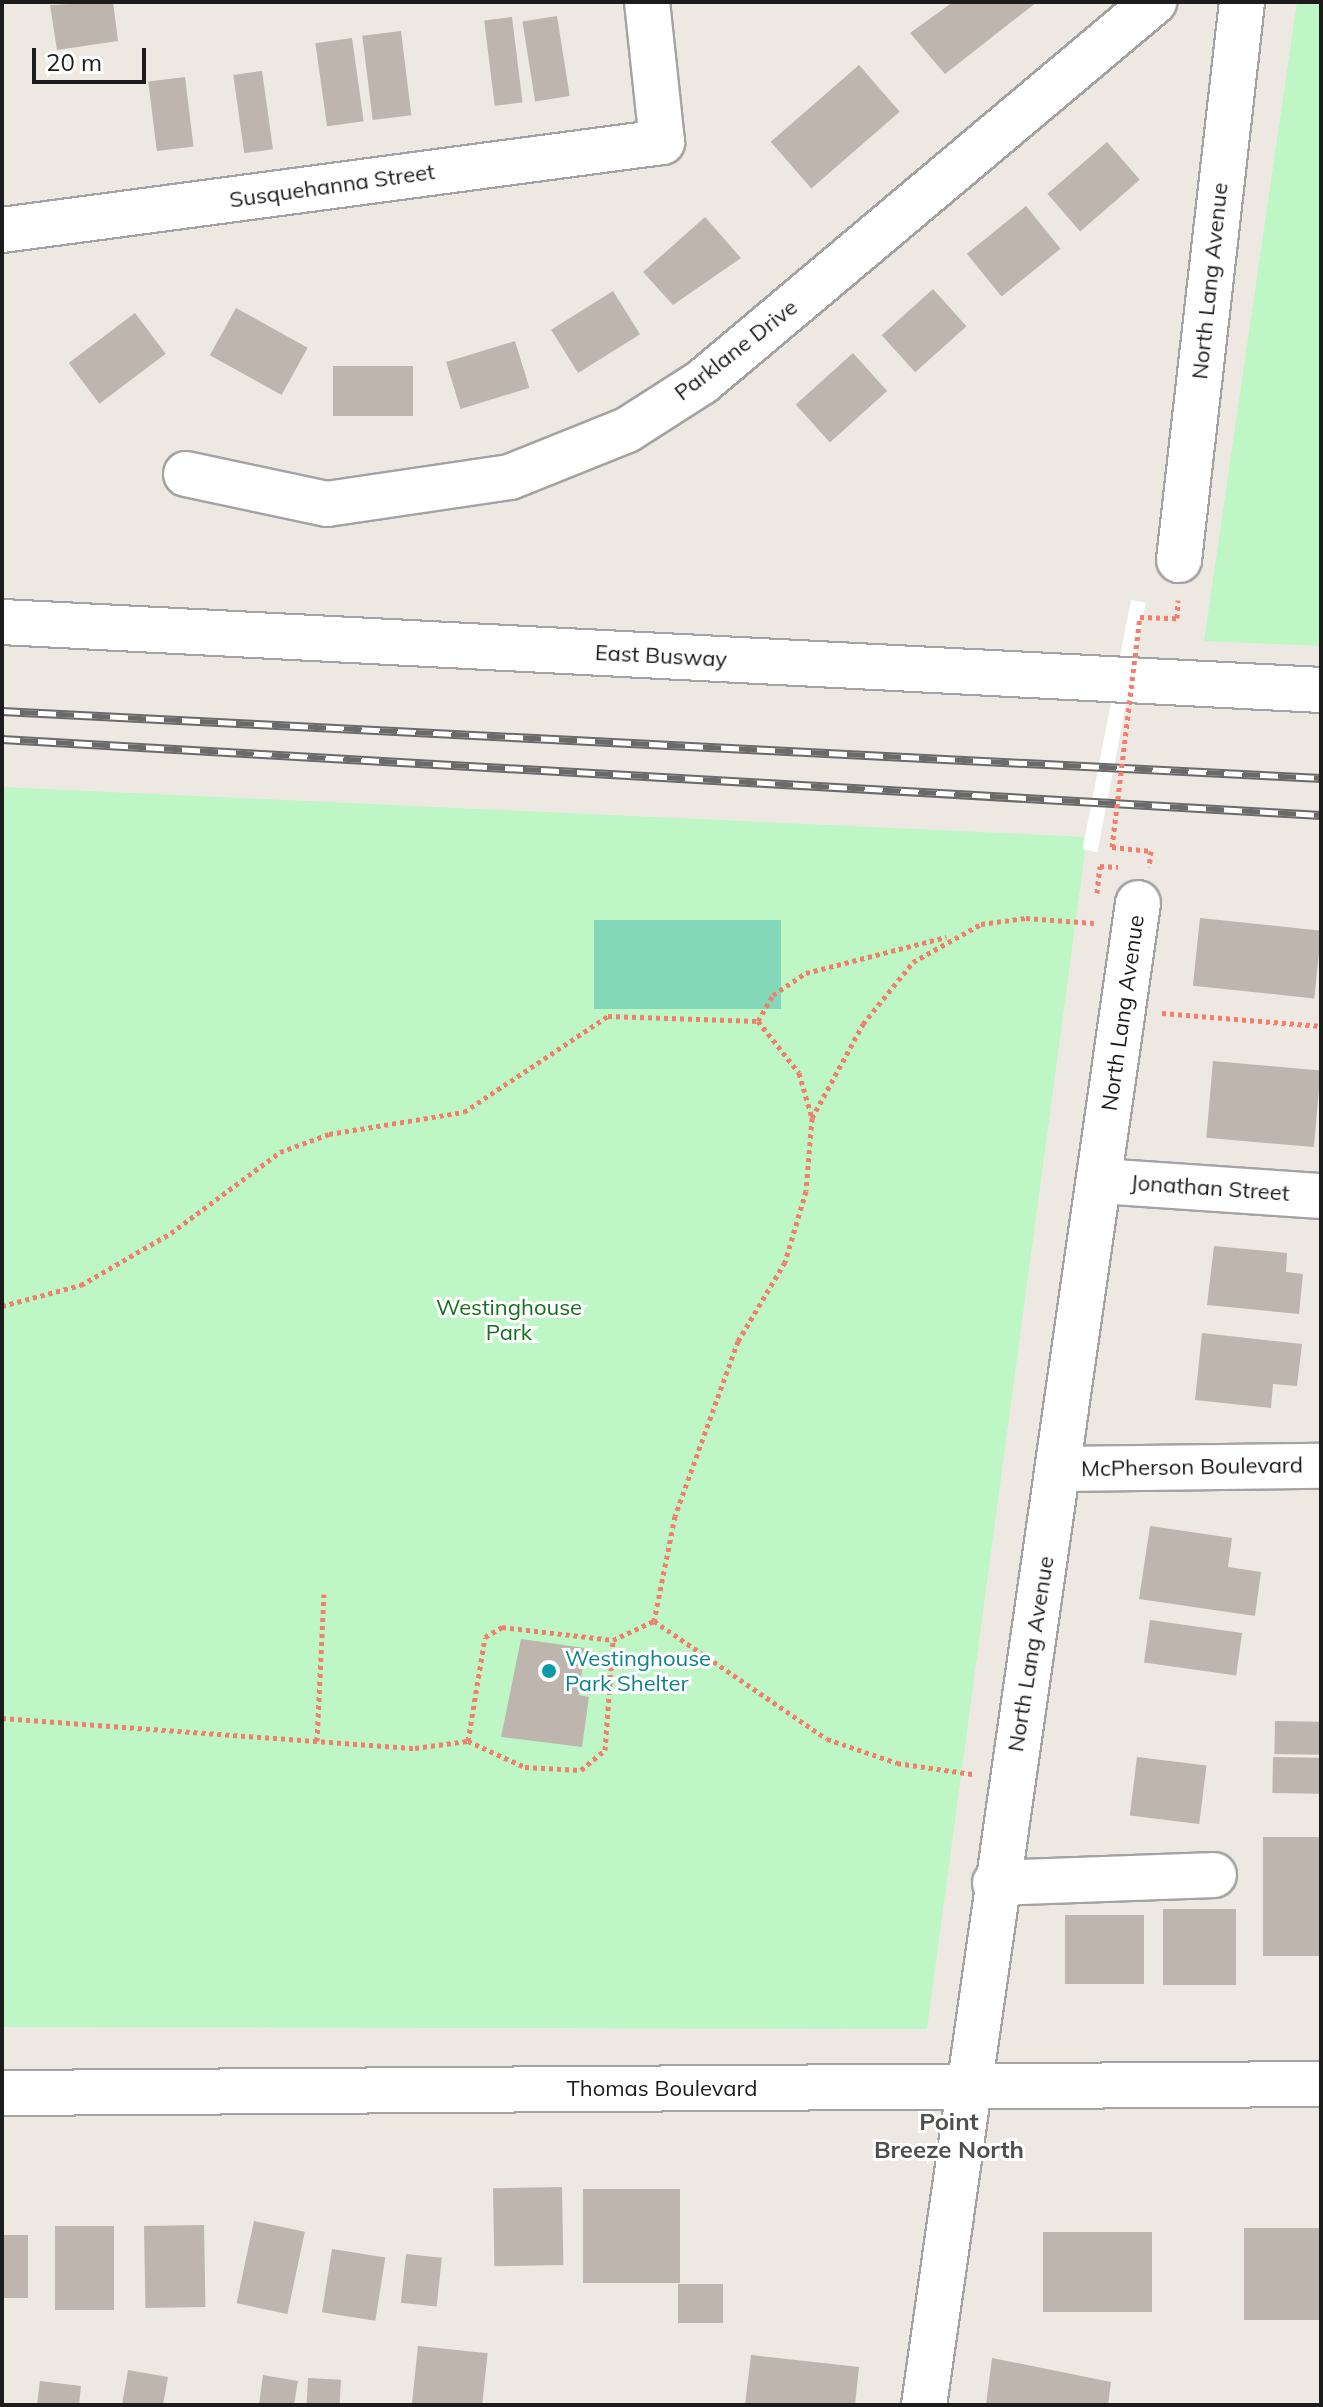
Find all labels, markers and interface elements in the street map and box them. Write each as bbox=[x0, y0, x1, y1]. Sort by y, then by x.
scale bar bbox=[36, 32, 150, 82]
text: 20 m bbox=[46, 47, 102, 77]
street label: Susquehanna Street bbox=[228, 159, 436, 213]
street label: North Lang Avenue bbox=[1187, 181, 1233, 381]
street label: Parklane Drive bbox=[669, 294, 803, 406]
street label: East Busway bbox=[594, 639, 728, 673]
street label: North Lang Avenue bbox=[1096, 913, 1150, 1113]
street label: Jonathan Street bbox=[1130, 1169, 1290, 1207]
park label: Westinghouse Park bbox=[436, 1294, 582, 1346]
street label: McPherson Boulevard bbox=[1081, 1452, 1303, 1482]
street label: North Lang Avenue bbox=[1003, 1554, 1059, 1754]
place label: Westinghouse Park Shelter bbox=[565, 1645, 711, 1696]
marker: Westinghouse Park Shelter bbox=[540, 1662, 558, 1680]
street label: Thomas Boulevard bbox=[567, 2076, 757, 2102]
district label: Point Breeze North bbox=[874, 2108, 1024, 2164]

